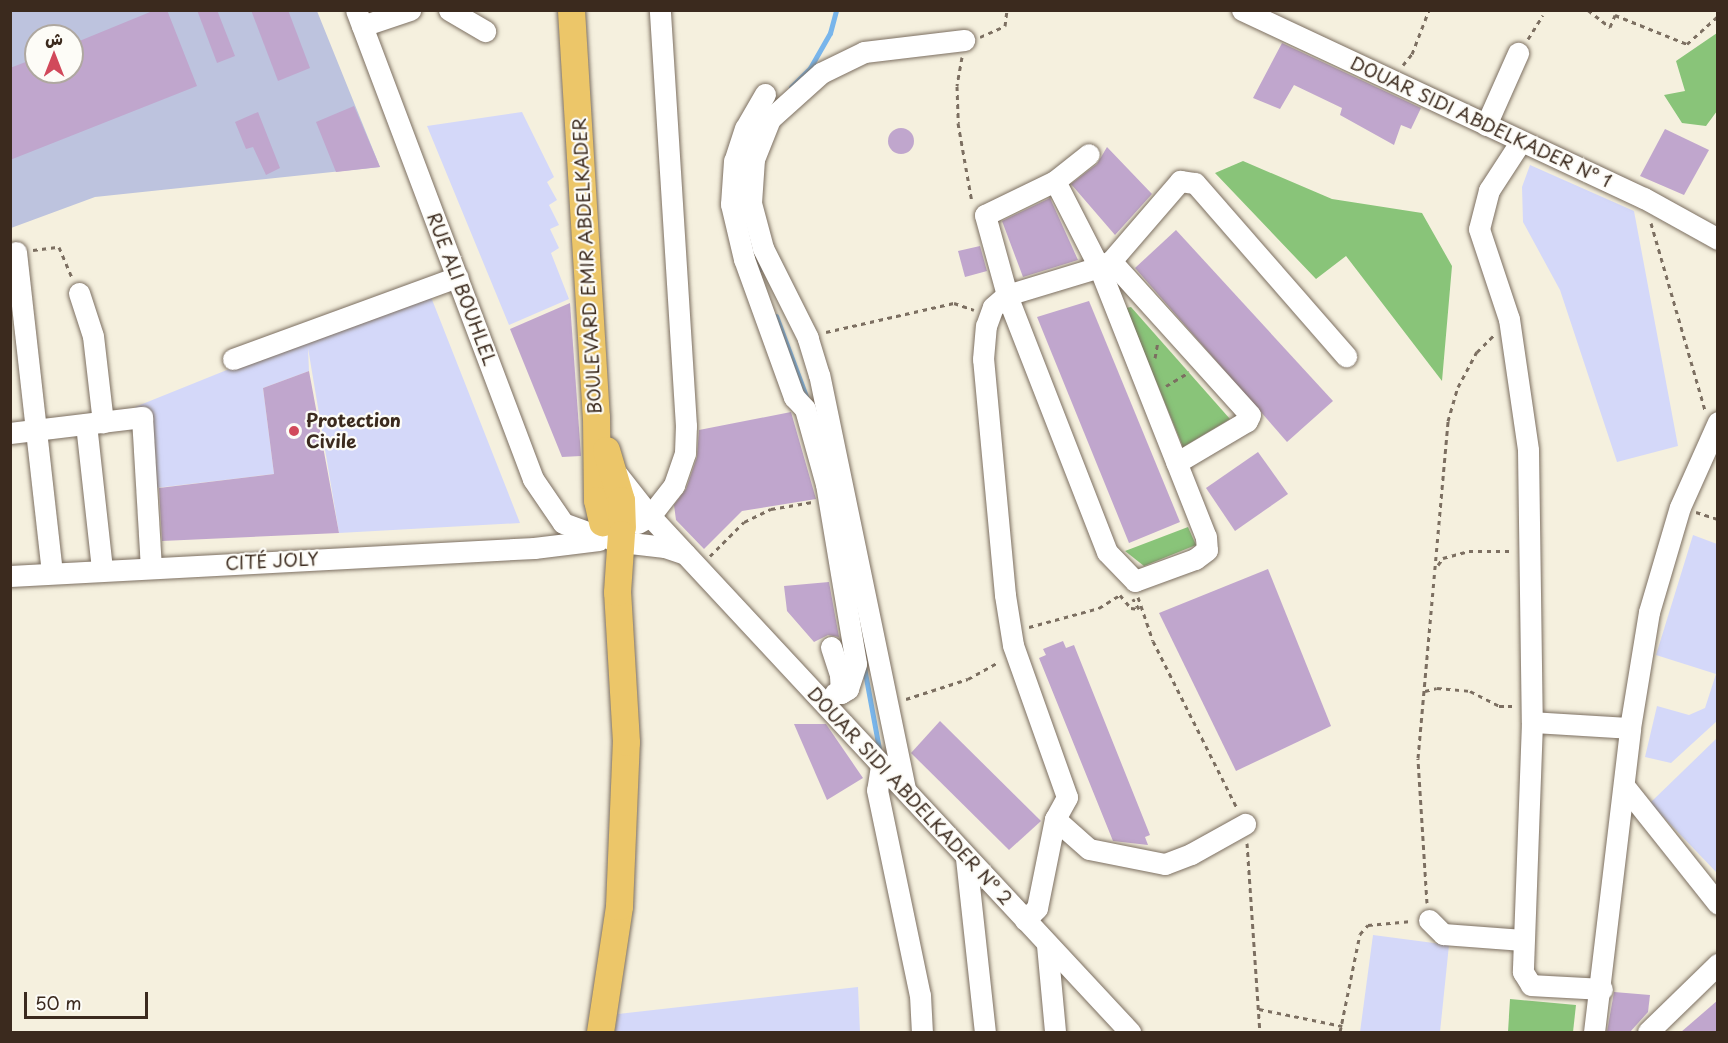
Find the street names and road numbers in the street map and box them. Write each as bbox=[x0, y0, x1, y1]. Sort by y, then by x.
street label: DOUAR SIDI ABDELKADER N° 1 bbox=[1348, 52, 1614, 192]
street label: BOULEVARD EMIR ABDELKADER bbox=[568, 118, 606, 414]
street label: RUE ALI BOUHLEL bbox=[422, 208, 502, 370]
street label: CITÉ JOLY bbox=[225, 548, 319, 574]
street label: DOUAR SIDI ABDELKADER N° 2 bbox=[804, 684, 1016, 908]

